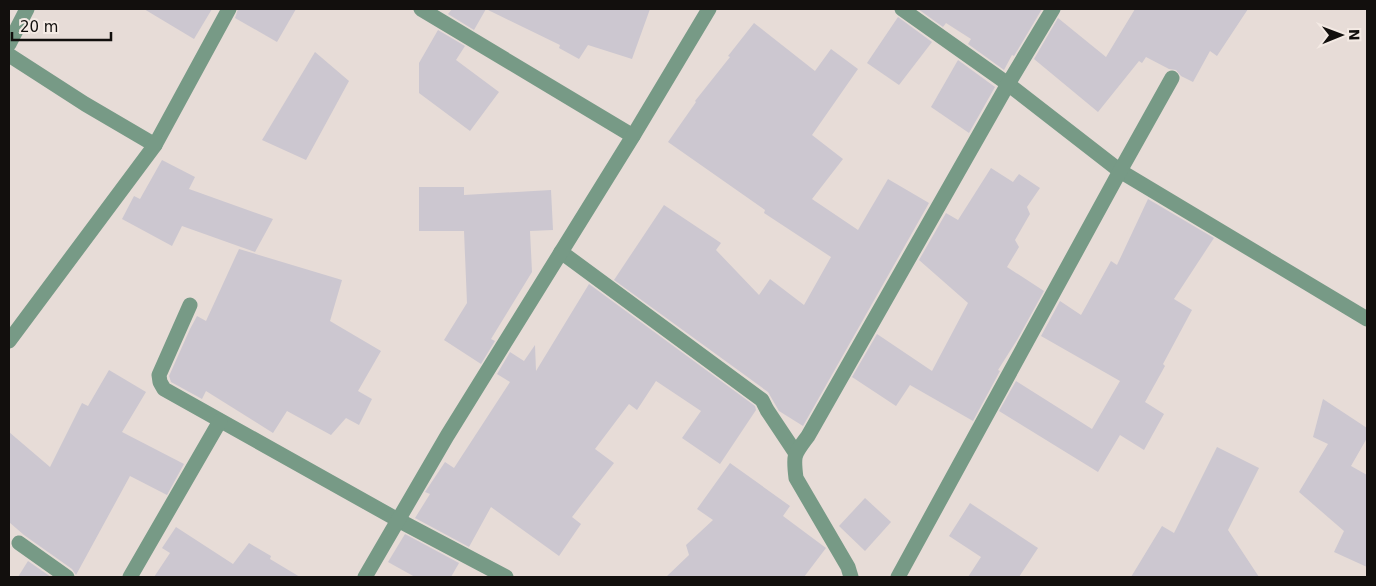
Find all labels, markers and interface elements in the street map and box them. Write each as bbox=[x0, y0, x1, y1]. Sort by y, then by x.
scale bar bbox=[12, 10, 111, 42]
north arrow bbox=[1316, 10, 1366, 60]
text: 20 m bbox=[20, 18, 58, 36]
text: N bbox=[1346, 29, 1362, 41]

